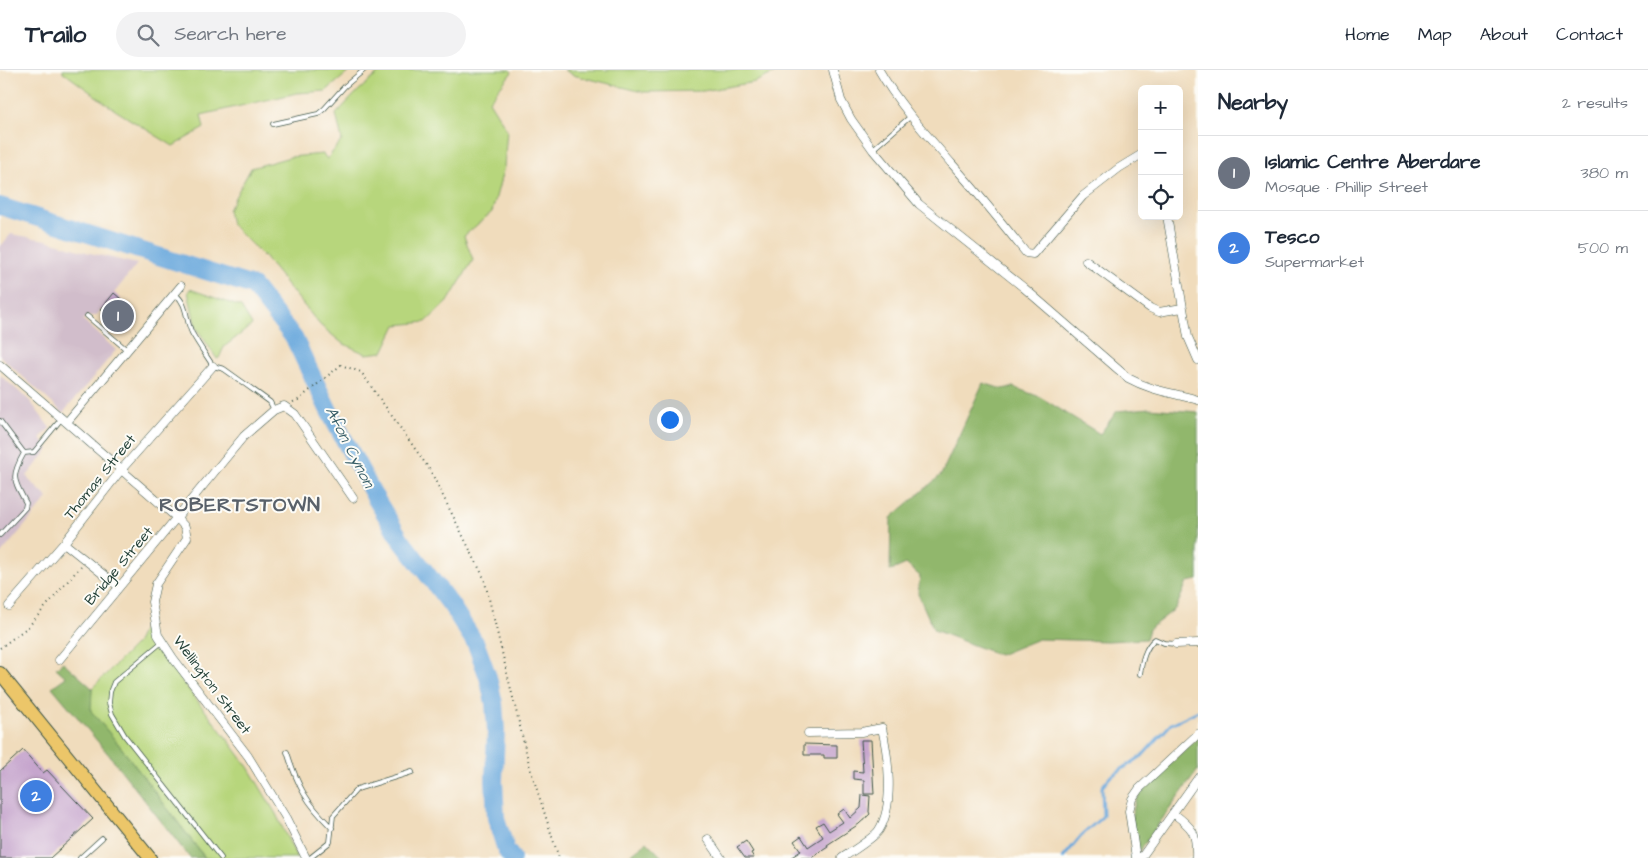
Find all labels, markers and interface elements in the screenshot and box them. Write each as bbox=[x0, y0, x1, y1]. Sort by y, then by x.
search box bbox=[116, 12, 466, 57]
text: Trailo bbox=[25, 18, 86, 52]
icon: search bbox=[134, 21, 162, 49]
text: Search here bbox=[174, 21, 286, 48]
text: Home bbox=[1345, 22, 1390, 47]
text: Map bbox=[1418, 22, 1452, 47]
text: About bbox=[1480, 22, 1528, 47]
text: Contact bbox=[1556, 22, 1623, 47]
map controls bbox=[1138, 85, 1183, 220]
button: + bbox=[1138, 85, 1183, 130]
text: Nearby bbox=[1218, 88, 1288, 117]
text: 2 results bbox=[1562, 92, 1628, 114]
button: − bbox=[1138, 130, 1183, 175]
text: Islamic Centre Aberdare bbox=[1265, 149, 1480, 176]
text: 1 bbox=[1233, 162, 1235, 184]
text: 380 m bbox=[1581, 162, 1628, 184]
button: locate bbox=[1138, 175, 1183, 220]
text: Mosque · Phillip Street bbox=[1265, 176, 1428, 198]
text: Tesco bbox=[1265, 224, 1319, 251]
text: 2 bbox=[1229, 237, 1239, 259]
text: 500 m bbox=[1578, 237, 1628, 259]
text: Supermarket bbox=[1265, 251, 1364, 273]
pin: 1 bbox=[102, 297, 134, 335]
water label: Afon Cynon bbox=[319, 403, 381, 494]
your location bbox=[657, 407, 683, 433]
street label: Thomas Street bbox=[59, 430, 141, 524]
district label: ROBERTSTOWN bbox=[159, 491, 321, 519]
street label: Bridge Street bbox=[80, 522, 159, 611]
street label: Wellington Street bbox=[167, 631, 256, 739]
pin: 2 bbox=[20, 777, 52, 815]

